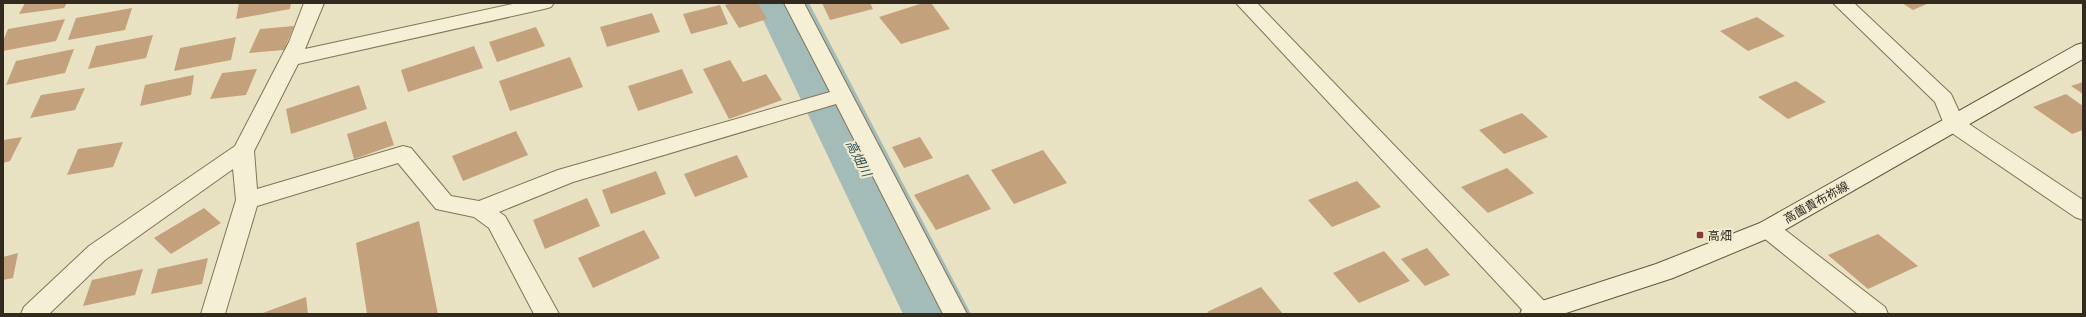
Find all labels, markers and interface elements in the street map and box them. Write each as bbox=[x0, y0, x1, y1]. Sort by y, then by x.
water label: 高畑川 bbox=[842, 137, 877, 181]
street label: 高薗貴布祢線 bbox=[1780, 177, 1852, 227]
place label: 高畑 bbox=[1708, 227, 1732, 244]
marker: 高畑 bbox=[1695, 230, 1705, 240]

